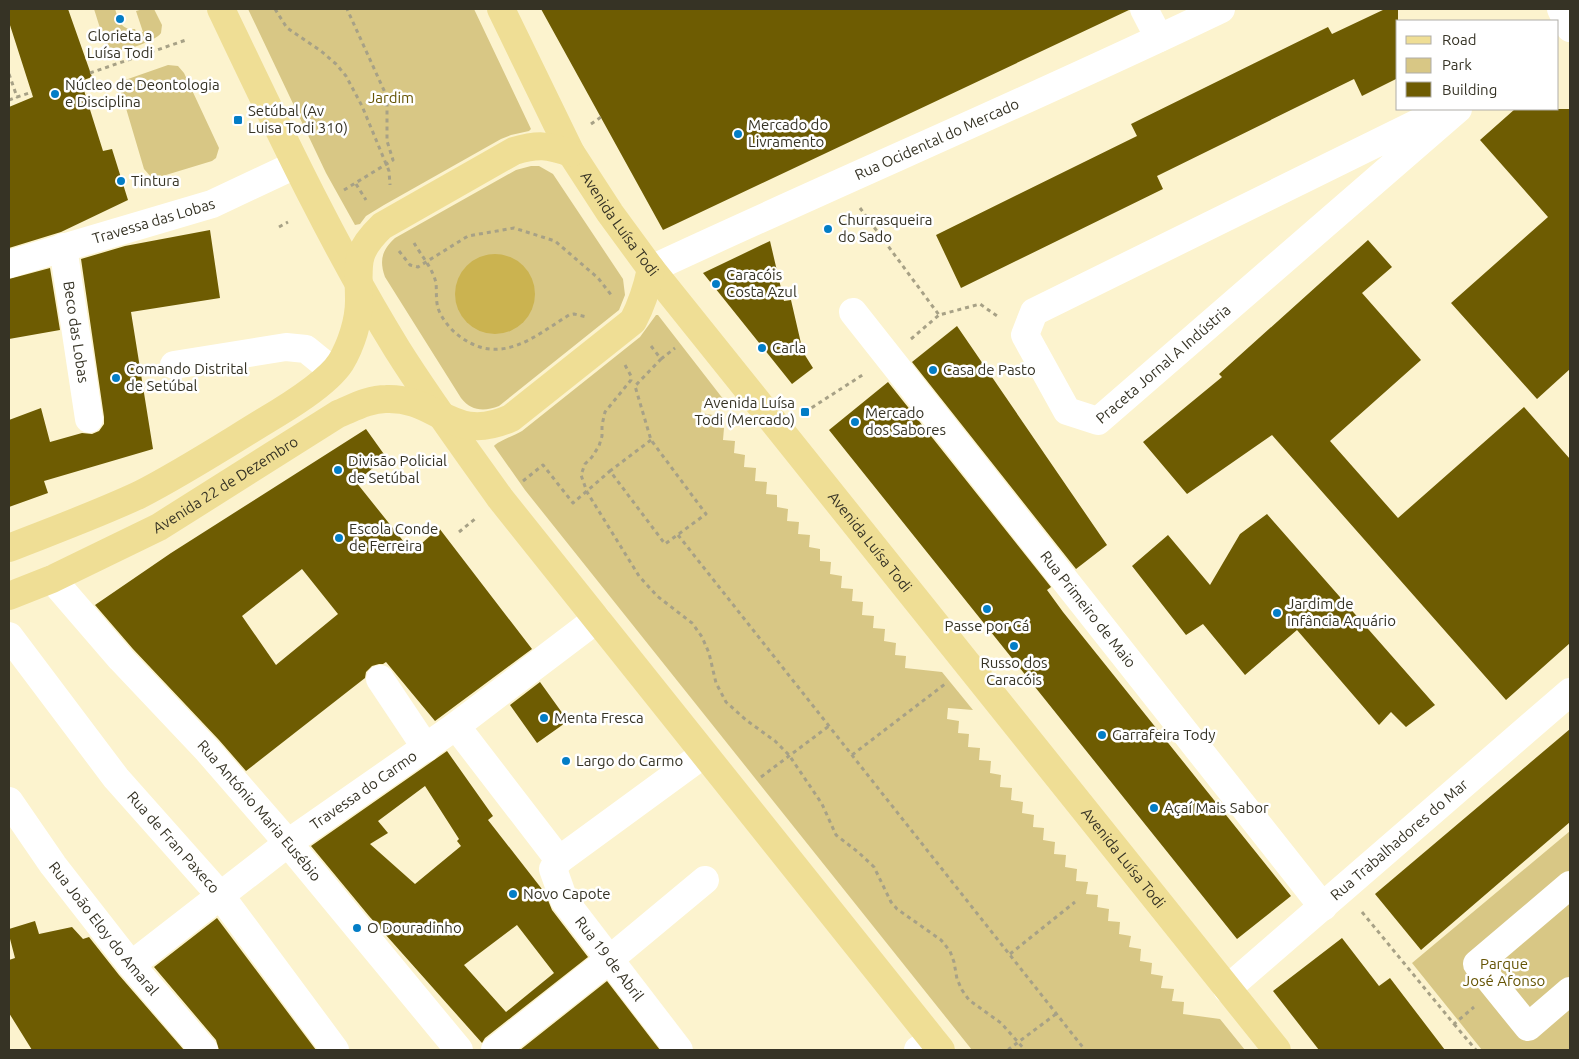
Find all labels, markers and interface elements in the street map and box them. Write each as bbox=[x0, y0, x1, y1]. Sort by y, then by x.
marker: Glorieta a Luísa Todi bbox=[114, 13, 126, 25]
legend bbox=[1396, 20, 1559, 110]
place label: Glorieta a Luísa Todi bbox=[87, 27, 153, 61]
text: Road bbox=[1442, 31, 1477, 48]
text: Park bbox=[1442, 56, 1472, 73]
place label: Núcleo de Deontologia e Disciplina bbox=[65, 76, 220, 110]
text: Building bbox=[1442, 81, 1497, 98]
marker: Núcleo de Deontologia e Disciplina bbox=[49, 88, 61, 100]
park label: Jardim bbox=[368, 89, 414, 106]
street label: Rua Ocidental do Mercado bbox=[852, 95, 1022, 183]
place label: Setúbal (Av Luisa Todi 310) bbox=[248, 102, 348, 136]
marker: Setúbal (Av Luisa Todi 310) bbox=[232, 114, 244, 126]
place label: Mercado do Livramento bbox=[748, 116, 828, 150]
marker: Mercado do Livramento bbox=[732, 128, 744, 140]
street label: Avenida Luísa Todi bbox=[577, 168, 662, 279]
place label: Tintura bbox=[131, 172, 180, 189]
marker: Tintura bbox=[115, 175, 127, 187]
street label: Travessa das Lobas bbox=[90, 195, 217, 247]
place label: Churrasqueira do Sado bbox=[838, 211, 933, 245]
marker: Churrasqueira do Sado bbox=[822, 223, 834, 235]
place label: Caracóis Costa Azul bbox=[726, 266, 797, 300]
marker: Caracóis Costa Azul bbox=[710, 278, 722, 290]
street label: Beco das Lobas bbox=[60, 280, 92, 384]
street label: Praceta Jornal A Indústria bbox=[1092, 301, 1234, 427]
place label: Carla bbox=[772, 339, 806, 356]
marker: Carla bbox=[756, 342, 768, 354]
place label: Comando Distrital de Setúbal bbox=[126, 360, 248, 394]
place label: Casa de Pasto bbox=[943, 361, 1036, 378]
marker: Casa de Pasto bbox=[927, 364, 939, 376]
marker: Comando Distrital de Setúbal bbox=[110, 372, 122, 384]
place label: Avenida Luísa Todi (Mercado) bbox=[694, 394, 795, 428]
place label: Mercado dos Sabores bbox=[865, 404, 946, 438]
marker: Avenida Luísa Todi (Mercado) bbox=[799, 406, 811, 418]
marker: Mercado dos Sabores bbox=[849, 416, 861, 428]
street label: Avenida 22 de Dezembro bbox=[150, 432, 301, 537]
place label: Divisão Policial de Setúbal bbox=[348, 452, 447, 486]
marker: Divisão Policial de Setúbal bbox=[332, 464, 344, 476]
street label: Avenida Luísa Todi bbox=[825, 488, 916, 595]
place label: Escola Conde de Ferreira bbox=[349, 520, 438, 554]
marker: Escola Conde de Ferreira bbox=[333, 532, 345, 544]
street label: Rua Primeiro de Maio bbox=[1037, 547, 1140, 671]
place label: Jardim de Infância Aquário bbox=[1287, 595, 1396, 629]
marker: Passe por Cá bbox=[981, 603, 993, 615]
marker: Jardim de Infância Aquário bbox=[1271, 607, 1283, 619]
place label: Passe por Cá bbox=[945, 617, 1029, 634]
marker: Russo dos Caracóis bbox=[1008, 640, 1020, 652]
place label: Russo dos Caracóis bbox=[980, 654, 1048, 688]
place label: Menta Fresca bbox=[554, 709, 644, 726]
marker: Menta Fresca bbox=[538, 712, 550, 724]
place label: Garrafeira Tody bbox=[1112, 726, 1216, 743]
marker: Garrafeira Tody bbox=[1096, 729, 1108, 741]
street label: Rua António Maria Eusébio bbox=[194, 736, 325, 884]
street label: Travessa do Carmo bbox=[307, 747, 420, 833]
place label: Largo do Carmo bbox=[576, 752, 683, 769]
marker: Largo do Carmo bbox=[560, 755, 572, 767]
street label: Rua Trabalhadores do Mar bbox=[1327, 775, 1471, 903]
street label: Rua de Fran Paxeco bbox=[124, 788, 223, 897]
place label: Açaí Mais Sabor bbox=[1164, 799, 1269, 816]
marker: Açaí Mais Sabor bbox=[1148, 802, 1160, 814]
street label: Avenida Luísa Todi bbox=[1078, 804, 1169, 911]
street label: Rua João Eloy do Amaral bbox=[46, 858, 162, 999]
place label: Novo Capote bbox=[523, 885, 611, 902]
marker: Novo Capote bbox=[507, 888, 519, 900]
street label: Rua 19 de Abril bbox=[572, 913, 647, 1004]
place label: O Douradinho bbox=[367, 919, 462, 936]
marker: O Douradinho bbox=[351, 922, 363, 934]
park label: Parque José Afonso bbox=[1463, 955, 1545, 989]

